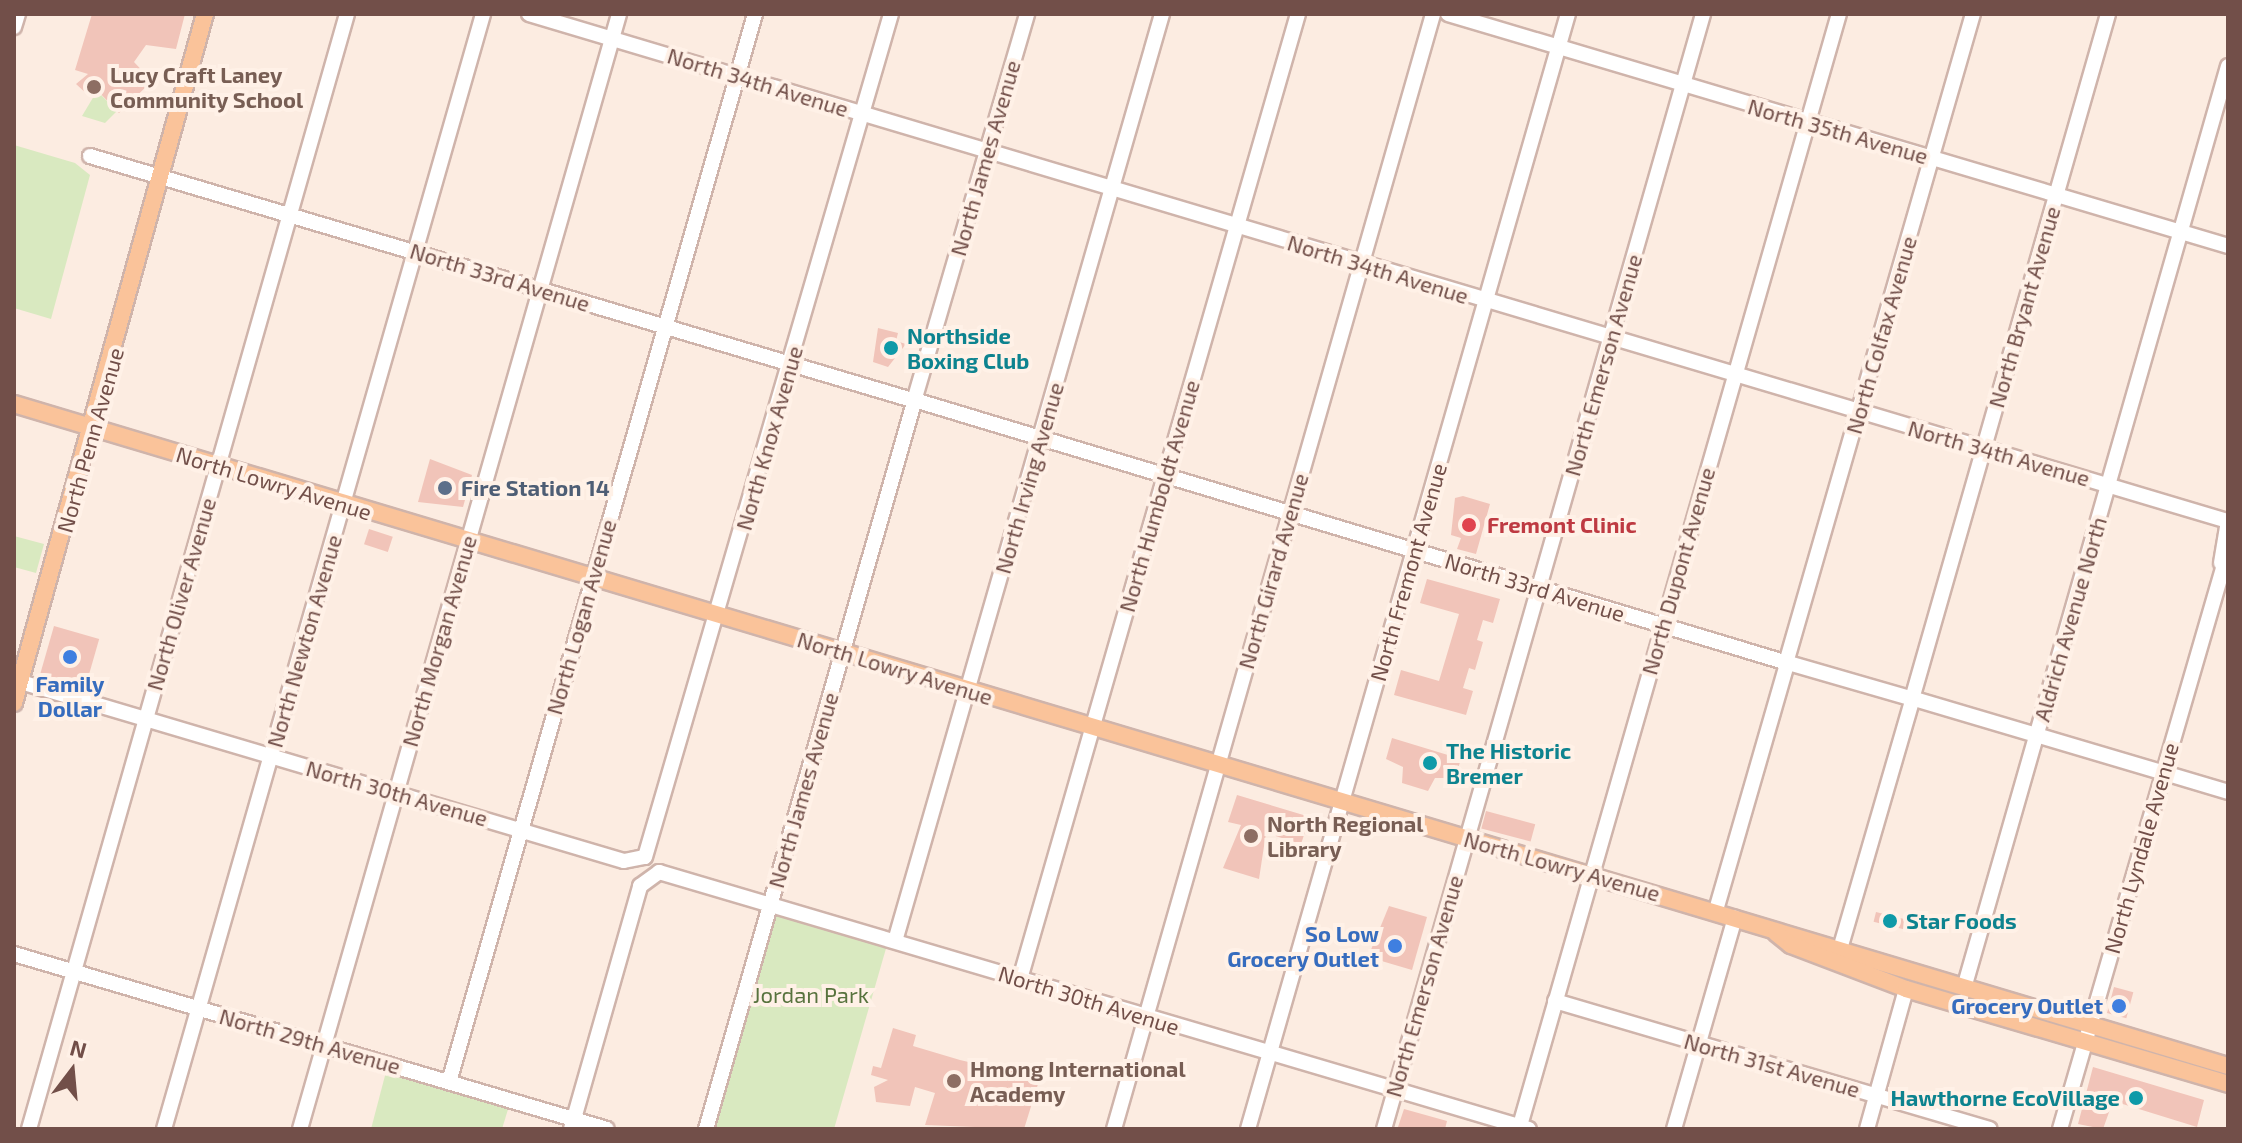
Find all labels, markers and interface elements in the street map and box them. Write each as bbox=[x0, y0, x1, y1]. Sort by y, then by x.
street label: North 34th Avenue bbox=[664, 42, 852, 122]
street label: North James Avenue bbox=[944, 57, 1026, 259]
place label: Lucy Craft Laney Community School bbox=[110, 61, 304, 112]
marker: Lucy Craft Laney Community School bbox=[85, 78, 103, 96]
street label: North 35th Avenue bbox=[1745, 93, 1931, 169]
street label: North Bryant Avenue bbox=[1983, 203, 2065, 411]
street label: North 34th Avenue bbox=[1284, 229, 1472, 309]
street label: North Colfax Avenue bbox=[1840, 233, 1922, 437]
street label: North 33rd Avenue bbox=[407, 237, 593, 317]
street label: North Emerson Avenue bbox=[1559, 251, 1647, 479]
place label: Northside Boxing Club bbox=[907, 322, 1029, 374]
marker: Northside Boxing Club bbox=[882, 339, 900, 357]
street label: North Knox Avenue bbox=[730, 342, 808, 534]
street label: North Penn Avenue bbox=[51, 344, 129, 536]
street label: North Humboldt Avenue bbox=[1113, 377, 1205, 615]
street label: North Irving Avenue bbox=[989, 379, 1069, 577]
street label: North 34th Avenue bbox=[1905, 414, 2093, 492]
street label: North Lowry Avenue bbox=[173, 441, 375, 525]
street label: North Fremont Avenue bbox=[1364, 460, 1452, 684]
street label: North Dupont Avenue bbox=[1636, 464, 1720, 678]
street label: North Girard Avenue bbox=[1232, 470, 1314, 672]
place label: Fire Station 14 bbox=[461, 475, 610, 501]
marker: Fire Station 14 bbox=[436, 479, 454, 497]
street label: North Oliver Avenue bbox=[141, 494, 221, 694]
place label: Fremont Clinic bbox=[1487, 512, 1637, 538]
street label: Aldrich Avenue North bbox=[2028, 513, 2112, 725]
marker: Fremont Clinic bbox=[1458, 514, 1480, 536]
street label: North Logan Avenue bbox=[540, 516, 622, 718]
street label: North Newton Avenue bbox=[261, 531, 347, 751]
street label: North Morgan Avenue bbox=[396, 532, 482, 750]
street label: North 33rd Avenue bbox=[1442, 547, 1628, 627]
street label: North Lowry Avenue bbox=[794, 626, 996, 710]
marker: Family Dollar bbox=[61, 648, 79, 666]
place label: Family Dollar bbox=[36, 670, 104, 722]
street label: North James Avenue bbox=[762, 689, 844, 891]
place label: The Historic Bremer bbox=[1446, 737, 1571, 788]
street label: North Lyndale Avenue bbox=[2098, 739, 2184, 957]
street label: North 30th Avenue bbox=[303, 754, 491, 832]
marker: The Historic Bremer bbox=[1421, 754, 1439, 772]
place label: North Regional Library bbox=[1267, 810, 1424, 862]
street label: North Lowry Avenue bbox=[1460, 825, 1664, 907]
marker: North Regional Library bbox=[1242, 827, 1260, 845]
street label: North Emerson Avenue bbox=[1380, 872, 1468, 1100]
place label: Star Foods bbox=[1906, 908, 2017, 934]
marker: Star Foods bbox=[1881, 912, 1899, 930]
place label: So Low Grocery Outlet bbox=[1227, 920, 1379, 972]
marker: So Low Grocery Outlet bbox=[1386, 937, 1404, 955]
street label: North 30th Avenue bbox=[995, 960, 1183, 1040]
park label: Jordan Park bbox=[753, 982, 869, 1008]
place label: Grocery Outlet bbox=[1951, 993, 2103, 1019]
marker: Grocery Outlet bbox=[2110, 997, 2128, 1015]
street label: North 29th Avenue bbox=[216, 1002, 404, 1080]
street label: North 31st Avenue bbox=[1681, 1027, 1863, 1103]
north arrow bbox=[32, 1031, 112, 1111]
text: N bbox=[67, 1033, 90, 1063]
place label: Hmong International Academy bbox=[970, 1055, 1186, 1106]
marker: Hmong International Academy bbox=[945, 1072, 963, 1090]
place label: Hawthorne EcoVillage bbox=[1891, 1085, 2120, 1111]
marker: Hawthorne EcoVillage bbox=[2127, 1089, 2145, 1107]

